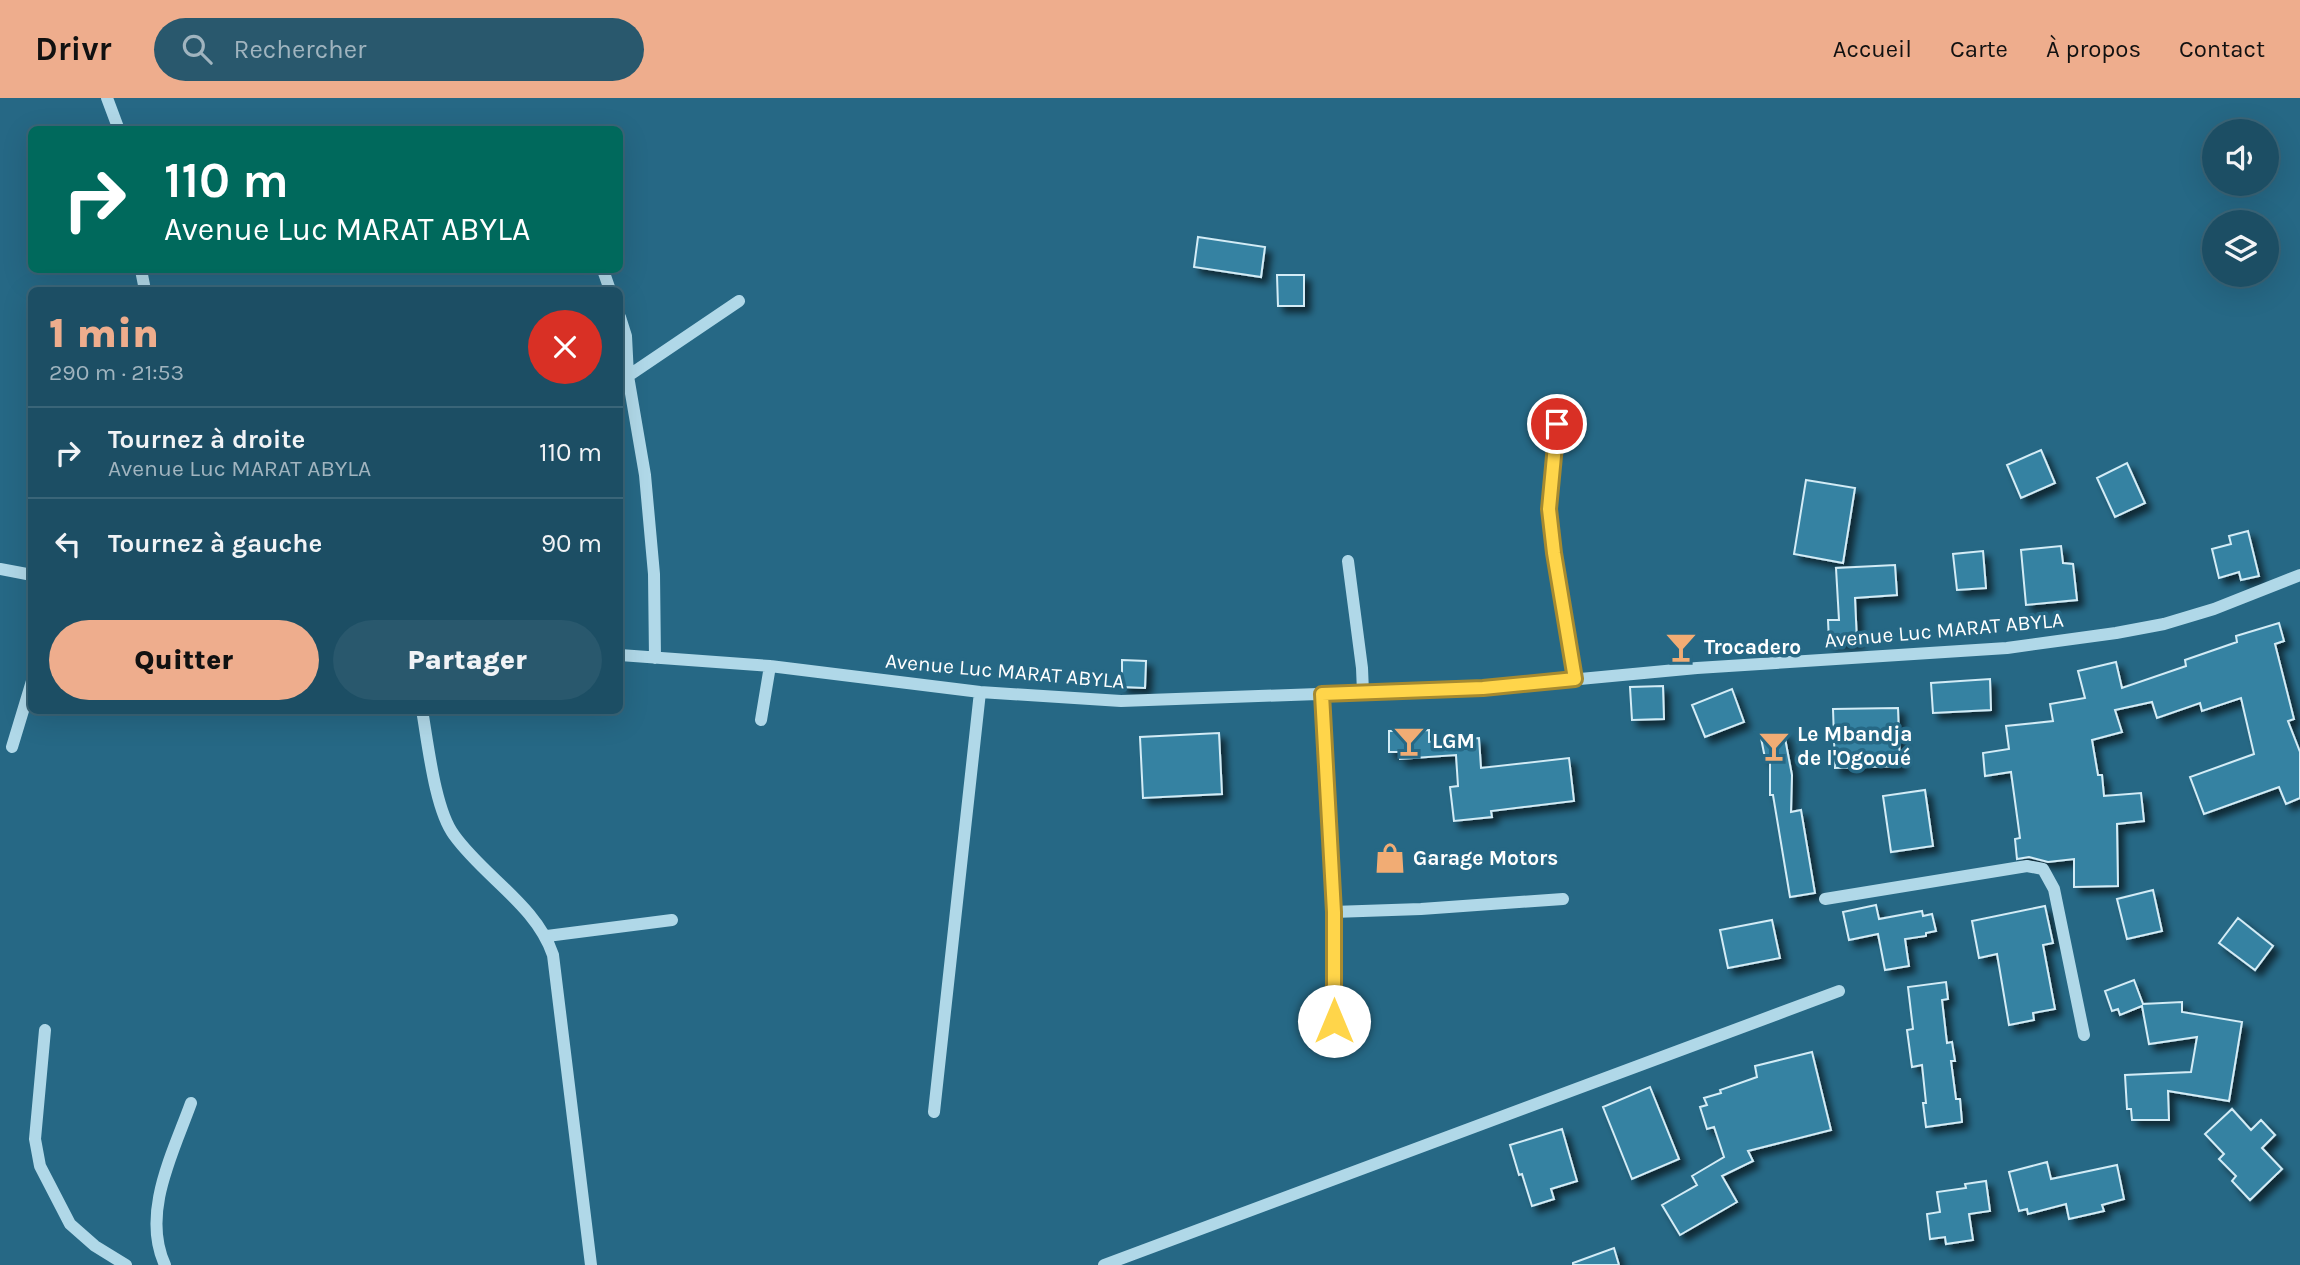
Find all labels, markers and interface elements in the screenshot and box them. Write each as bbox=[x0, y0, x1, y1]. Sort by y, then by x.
search box bbox=[154, 18, 644, 81]
text: Drivr bbox=[35, 30, 112, 68]
icon: search bbox=[178, 30, 216, 68]
text: Rechercher bbox=[234, 34, 367, 65]
text: Accueil bbox=[1833, 35, 1912, 63]
text: Carte bbox=[1950, 35, 2008, 63]
text: À propos bbox=[2046, 35, 2141, 63]
text: Contact bbox=[2179, 35, 2265, 63]
map controls bbox=[2202, 119, 2279, 287]
button: sound bbox=[2202, 119, 2279, 196]
text: 110 m bbox=[164, 152, 289, 209]
icon: right bbox=[49, 154, 140, 245]
button: layers bbox=[2202, 210, 2279, 287]
text: Avenue Luc MARAT ABYLA bbox=[164, 211, 530, 248]
text: 1 min bbox=[49, 308, 159, 358]
button: close bbox=[528, 310, 602, 384]
text: 290 m · 21:53 bbox=[49, 359, 184, 386]
pin bbox=[1527, 394, 1587, 454]
icon: arrive bbox=[1538, 405, 1576, 443]
text: Tournez à droite bbox=[108, 424, 305, 455]
icon: right bbox=[49, 434, 87, 472]
text: 110 m bbox=[539, 437, 602, 468]
text: Avenue Luc MARAT ABYLA bbox=[108, 455, 371, 482]
icon: left bbox=[49, 525, 87, 563]
text: Tournez à gauche bbox=[108, 528, 322, 559]
text: 90 m bbox=[541, 528, 602, 559]
street label: Avenue Luc MARAT ABYLA bbox=[1823, 608, 2065, 652]
button: Quitter bbox=[49, 620, 319, 700]
button: Partager bbox=[333, 620, 602, 700]
bar icon: Trocadero bbox=[1664, 630, 1698, 664]
place label: Trocadero bbox=[1704, 635, 1801, 659]
street label: Avenue Luc MARAT ABYLA bbox=[884, 649, 1126, 693]
place label: Le Mbandja de l'Ogooué bbox=[1797, 722, 1913, 770]
bar icon: LGM bbox=[1392, 724, 1426, 758]
place label: LGM bbox=[1432, 729, 1475, 753]
bar icon: Le Mbandja de l'Ogooué bbox=[1757, 729, 1791, 763]
shop icon: Garage Motors bbox=[1373, 841, 1407, 875]
place label: Garage Motors bbox=[1413, 846, 1558, 870]
position arrow bbox=[1297, 984, 1371, 1058]

